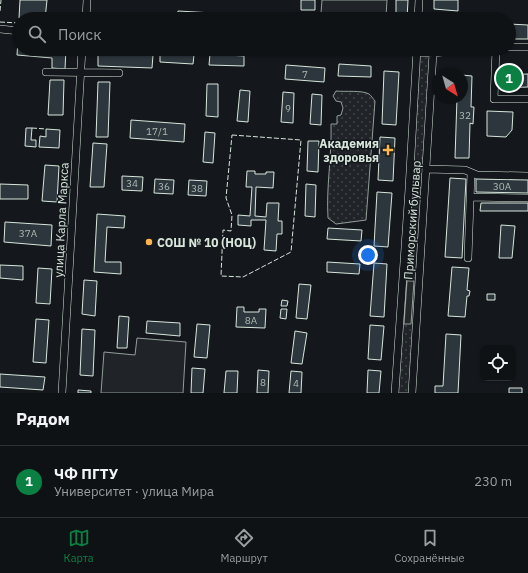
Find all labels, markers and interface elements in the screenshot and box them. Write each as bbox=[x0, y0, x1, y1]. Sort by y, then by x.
search box bbox=[12, 12, 516, 56]
icon: search bbox=[26, 23, 48, 45]
text: Поиск bbox=[58, 25, 101, 44]
pin: 1 bbox=[496, 63, 522, 93]
house number: 7 bbox=[302, 68, 308, 81]
north arrow bbox=[432, 68, 468, 104]
house number: 9 bbox=[285, 102, 291, 115]
house number: 32 bbox=[459, 109, 471, 122]
house number: 17/1 bbox=[146, 125, 168, 138]
place label: Академия здоровья bbox=[319, 136, 379, 165]
marker: Академия здоровья bbox=[382, 144, 394, 156]
street label: Приморский бульвар bbox=[400, 160, 424, 280]
street label: улица Карла Маркса bbox=[50, 161, 72, 278]
house number: 34 bbox=[126, 177, 138, 190]
house number: 36 bbox=[158, 180, 170, 193]
house number: 30А bbox=[493, 180, 512, 193]
house number: 38 bbox=[191, 182, 203, 195]
house number: 37А bbox=[19, 227, 38, 240]
place label: СОШ № 10 (НОЦ) bbox=[157, 235, 256, 250]
marker: СОШ № 10 (НОЦ) bbox=[144, 237, 154, 247]
your location bbox=[358, 245, 378, 265]
house number: 8А bbox=[245, 314, 258, 327]
map controls bbox=[480, 345, 516, 381]
button: locate bbox=[480, 345, 516, 381]
house number: 8 bbox=[260, 376, 266, 389]
house number: 4 bbox=[293, 377, 299, 390]
text: Рядом bbox=[16, 408, 70, 430]
text: ЧФ ПГТУ bbox=[54, 464, 118, 483]
text: 1 bbox=[25, 473, 33, 490]
text: 230 m bbox=[474, 473, 512, 490]
text: Университет · улица Мира bbox=[54, 483, 214, 500]
tab: Карта bbox=[63, 527, 94, 565]
tab: Маршрут bbox=[221, 527, 268, 565]
tab: Сохранённые bbox=[394, 527, 465, 565]

